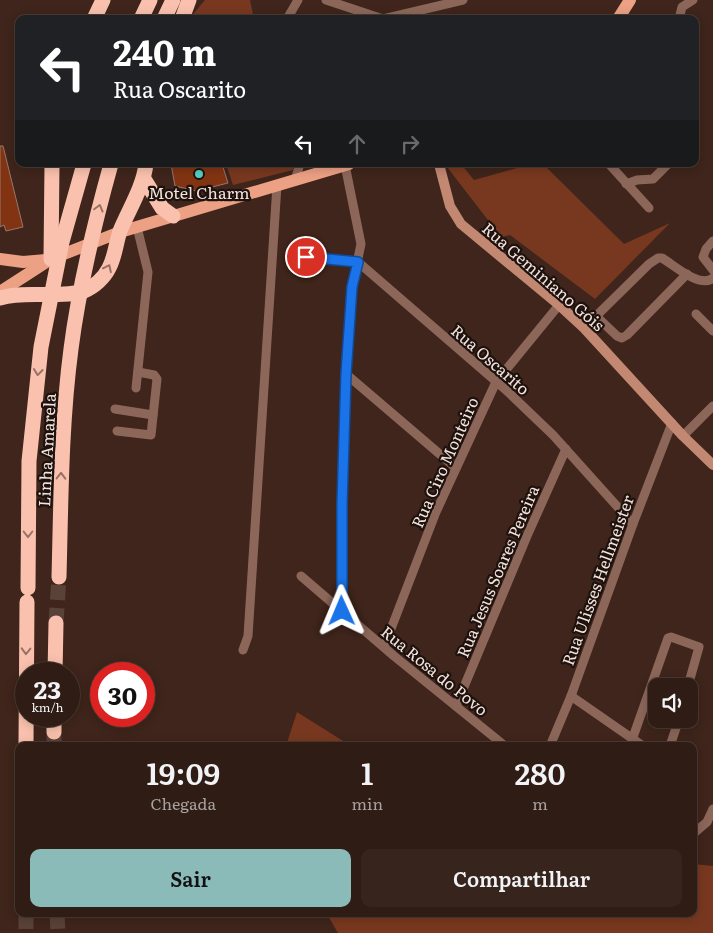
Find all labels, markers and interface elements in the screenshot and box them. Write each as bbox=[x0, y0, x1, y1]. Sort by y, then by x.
text: 240 m bbox=[113, 25, 216, 77]
icon: left bbox=[30, 35, 95, 100]
text: Rua Oscarito bbox=[113, 72, 246, 105]
icon: left bbox=[290, 130, 318, 158]
icon: ahead bbox=[343, 130, 371, 158]
icon: right bbox=[396, 130, 424, 158]
marker: Motel Charm bbox=[193, 168, 205, 180]
place label: Motel Charm bbox=[148, 180, 250, 204]
one-way arrow bbox=[93, 205, 103, 213]
street label: Rua Geminiano Góis bbox=[478, 216, 610, 336]
pin bbox=[285, 236, 327, 278]
icon: arrive bbox=[292, 243, 320, 271]
one-way arrow bbox=[102, 264, 112, 273]
street label: Rua Oscarito bbox=[447, 318, 535, 400]
one-way arrow bbox=[33, 368, 44, 376]
street label: Linha Amarela bbox=[31, 392, 61, 507]
street label: Rua Ciro Monteiro bbox=[404, 393, 484, 531]
one-way arrow bbox=[56, 472, 67, 480]
street label: Rua Jesus Soares Pereira bbox=[450, 481, 544, 661]
street label: Rua Ulisses Hellmeister bbox=[555, 491, 639, 669]
one-way arrow bbox=[23, 530, 33, 538]
position arrow bbox=[315, 584, 367, 636]
street label: Rua Rosa do Povo bbox=[376, 619, 494, 721]
one-way arrow bbox=[21, 647, 32, 655]
speed limit sign: 30 bbox=[90, 662, 155, 727]
text: 23 bbox=[34, 670, 61, 707]
map controls bbox=[648, 678, 698, 728]
button: sound bbox=[648, 678, 698, 728]
text: km/h bbox=[32, 698, 63, 716]
text: 19:09 bbox=[147, 750, 220, 794]
text: 1 bbox=[361, 750, 373, 794]
text: 280 bbox=[515, 750, 565, 794]
text: Chegada bbox=[150, 791, 216, 815]
text: min bbox=[352, 791, 383, 815]
text: m bbox=[532, 791, 548, 815]
button: Sair bbox=[30, 849, 351, 907]
button: Compartilhar bbox=[361, 849, 682, 907]

